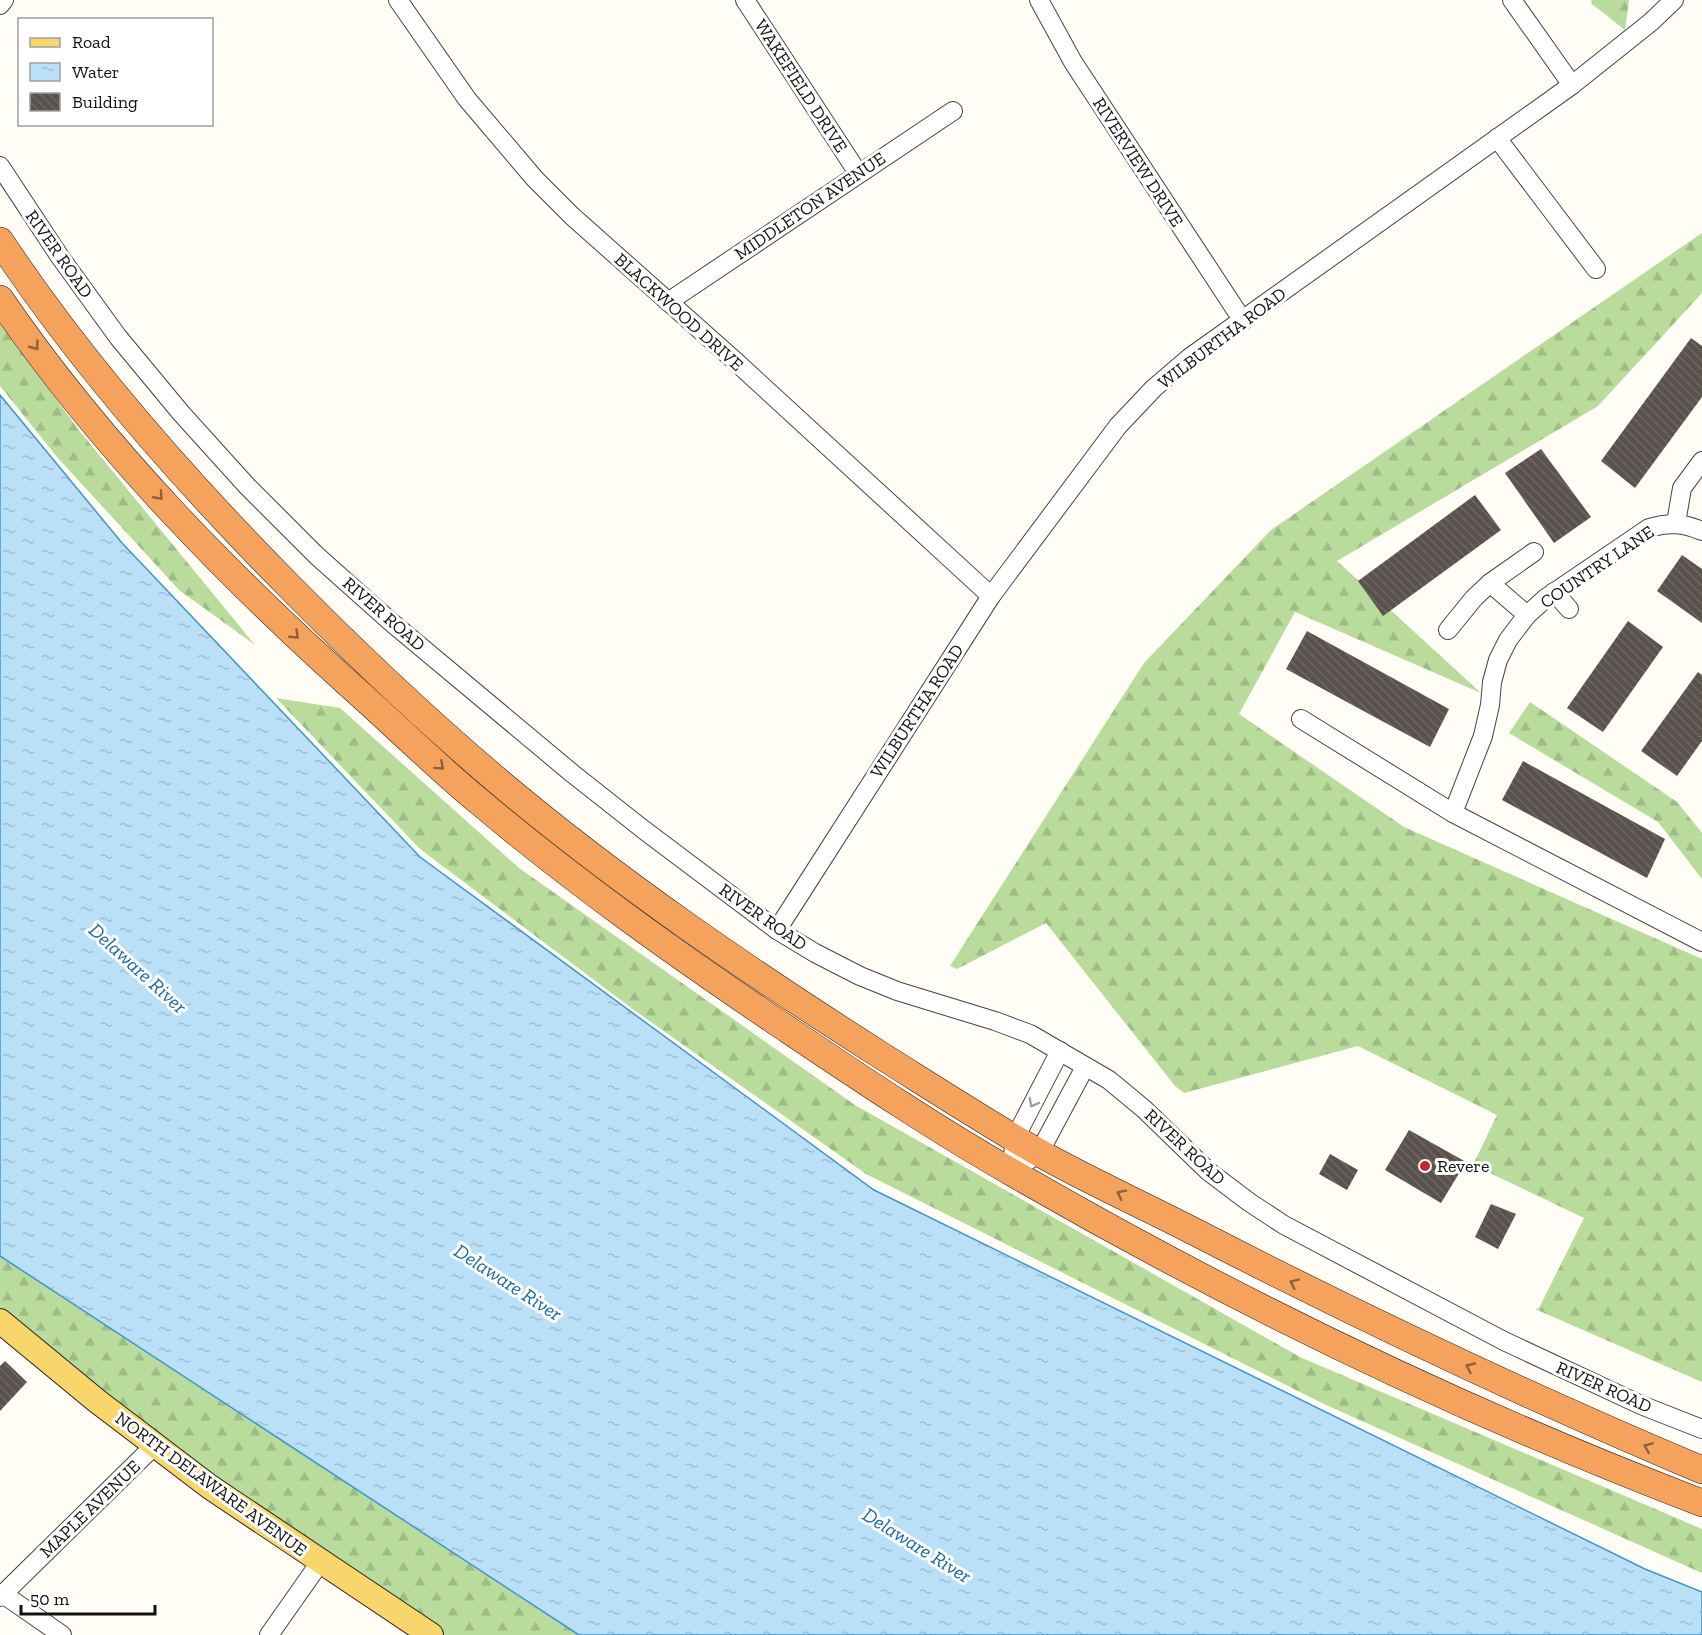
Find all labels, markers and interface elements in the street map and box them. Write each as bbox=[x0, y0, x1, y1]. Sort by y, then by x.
street label: WAKEFIELD DRIVE bbox=[750, 15, 852, 157]
legend bbox=[18, 18, 213, 126]
text: Road bbox=[72, 31, 111, 53]
text: Water bbox=[72, 61, 119, 83]
text: Building bbox=[72, 91, 138, 113]
street label: RIVERVIEW DRIVE bbox=[1088, 93, 1188, 231]
street label: MIDDLETON AVENUE bbox=[730, 147, 890, 265]
street label: RIVER ROAD bbox=[21, 206, 97, 302]
street label: BLACKWOOD DRIVE bbox=[610, 248, 748, 376]
street label: WILBURTHA ROAD bbox=[1154, 283, 1290, 393]
one-way arrow bbox=[27, 339, 38, 350]
one-way arrow bbox=[152, 489, 163, 500]
street label: COUNTRY LANE bbox=[1536, 521, 1658, 613]
street label: RIVER ROAD bbox=[338, 572, 430, 656]
one-way arrow bbox=[289, 628, 299, 639]
street label: WILBURTHA ROAD bbox=[866, 640, 968, 782]
one-way arrow bbox=[433, 759, 444, 770]
street label: RIVER ROAD bbox=[715, 879, 811, 955]
water label: Delaware River bbox=[84, 918, 192, 1018]
one-way arrow bbox=[1029, 1097, 1040, 1107]
street label: RIVER ROAD bbox=[1140, 1104, 1230, 1190]
place label: Revere bbox=[1437, 1155, 1489, 1177]
marker: Revere bbox=[1418, 1159, 1432, 1173]
one-way arrow bbox=[1116, 1190, 1127, 1202]
water label: Delaware River bbox=[450, 1238, 566, 1326]
one-way arrow bbox=[1290, 1279, 1301, 1290]
street label: RIVER ROAD bbox=[1553, 1356, 1655, 1418]
one-way arrow bbox=[1466, 1363, 1477, 1375]
street label: NORTH DELAWARE AVENUE bbox=[111, 1407, 311, 1561]
one-way arrow bbox=[1643, 1442, 1654, 1454]
street label: MAPLE AVENUE bbox=[35, 1456, 145, 1562]
water label: Delaware River bbox=[858, 1502, 976, 1588]
scale bar bbox=[21, 1578, 154, 1616]
text: 50 m bbox=[30, 1588, 70, 1610]

